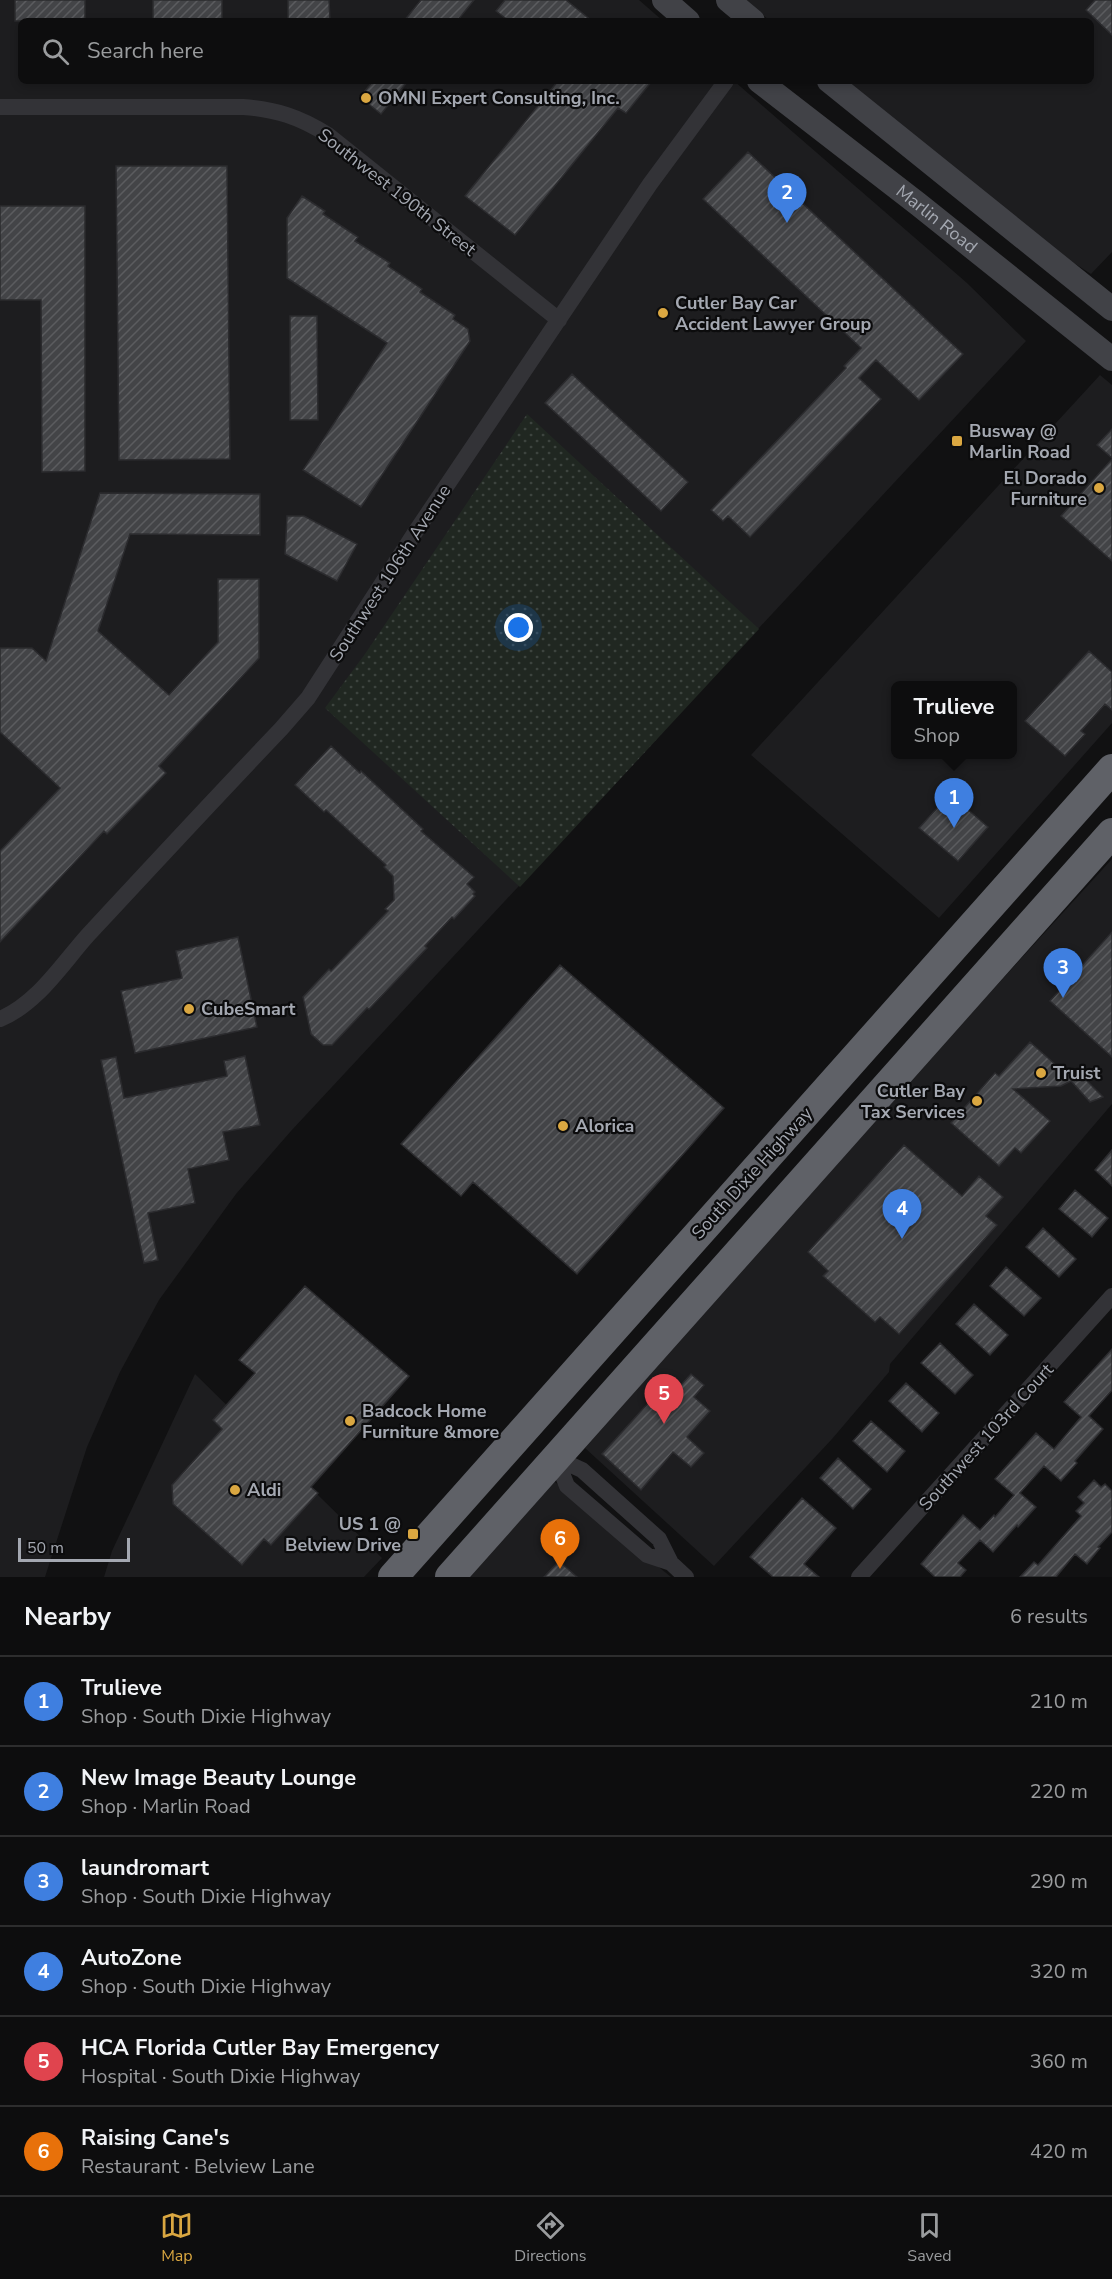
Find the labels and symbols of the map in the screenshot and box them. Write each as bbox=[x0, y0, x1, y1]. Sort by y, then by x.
place label: OMNI Expert Consulting, Inc. bbox=[378, 86, 620, 110]
marker: OMNI Expert Consulting, Inc. bbox=[359, 91, 373, 105]
street label: Southwest 190th Street bbox=[313, 123, 482, 262]
pin: 2 bbox=[768, 174, 806, 223]
street label: Marlin Road bbox=[891, 179, 982, 259]
place label: Cutler Bay Car Accident Lawyer Group bbox=[675, 291, 871, 336]
marker: Cutler Bay Car Accident Lawyer Group bbox=[656, 306, 670, 320]
place label: Busway @ Marlin Road bbox=[969, 419, 1070, 464]
marker: Busway @ Marlin Road bbox=[950, 434, 964, 448]
place label: El Dorado Furniture bbox=[1004, 466, 1087, 511]
street label: Southwest 106th Avenue bbox=[324, 480, 456, 666]
marker: El Dorado Furniture bbox=[1092, 481, 1106, 495]
your location bbox=[504, 613, 533, 642]
pin: 1 bbox=[934, 778, 974, 828]
pin: 3 bbox=[1044, 948, 1082, 998]
place label: CubeSmart bbox=[201, 997, 296, 1021]
marker: CubeSmart bbox=[182, 1002, 196, 1016]
place label: Truist bbox=[1053, 1061, 1101, 1085]
marker: Truist bbox=[1034, 1066, 1048, 1080]
place label: Cutler Bay Tax Services bbox=[861, 1079, 966, 1124]
marker: Cutler Bay Tax Services bbox=[970, 1094, 984, 1108]
street label: South Dixie Highway bbox=[686, 1101, 818, 1244]
place label: Alorica bbox=[575, 1114, 634, 1138]
marker: Alorica bbox=[556, 1119, 570, 1133]
pin: 4 bbox=[882, 1190, 922, 1239]
street label: Southwest 103rd Court bbox=[913, 1358, 1059, 1516]
pin: 5 bbox=[644, 1374, 684, 1424]
place label: Badcock Home Furniture &more bbox=[362, 1399, 499, 1444]
marker: Badcock Home Furniture &more bbox=[343, 1414, 357, 1428]
place label: Aldi bbox=[247, 1478, 281, 1502]
marker: Aldi bbox=[228, 1483, 242, 1497]
place label: US 1 @ Belview Drive bbox=[285, 1512, 401, 1557]
pin: 6 bbox=[540, 1520, 580, 1569]
marker: US 1 @ Belview Drive bbox=[406, 1527, 420, 1541]
scale bar bbox=[18, 1535, 130, 1562]

